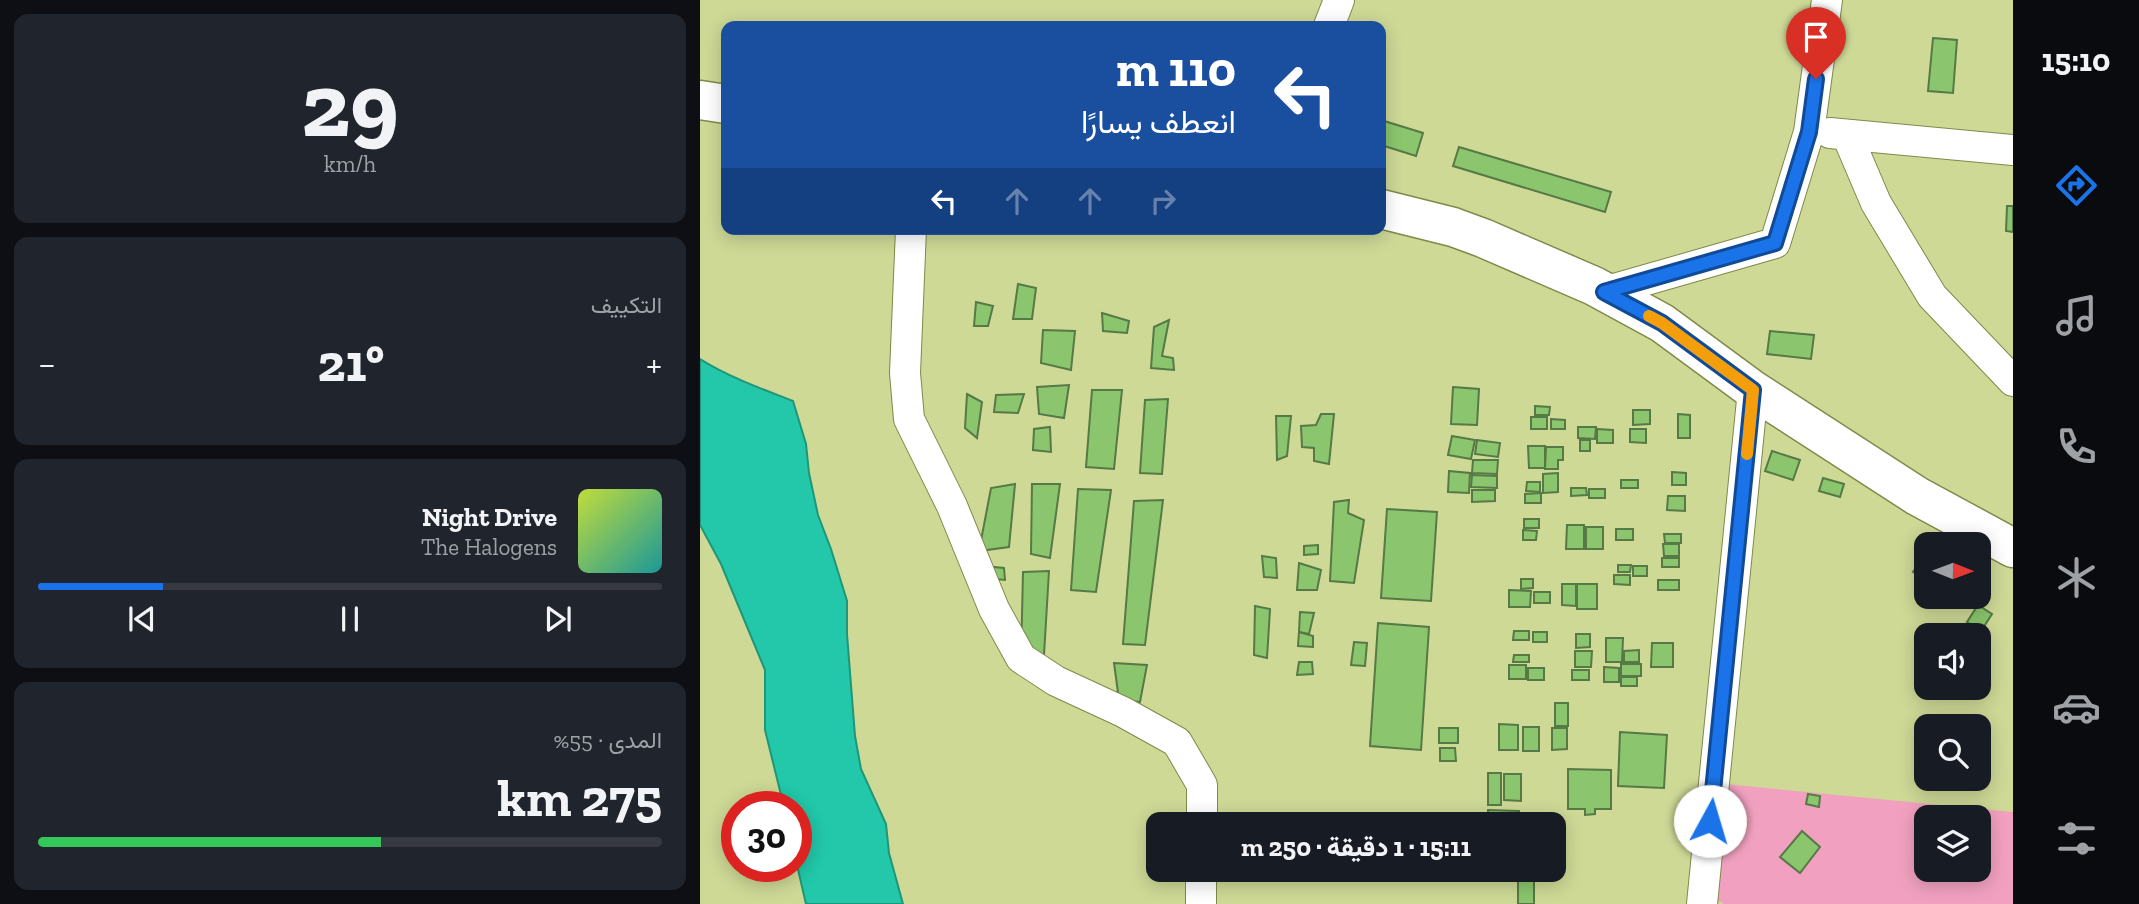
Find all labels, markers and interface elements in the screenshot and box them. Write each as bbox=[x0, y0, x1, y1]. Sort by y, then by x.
pin bbox=[1786, 7, 1846, 79]
icon: arrive bbox=[1797, 18, 1835, 56]
text: 110 m bbox=[1116, 40, 1236, 99]
text: 15:10 bbox=[2042, 41, 2110, 79]
icon: left bbox=[1260, 49, 1351, 140]
text: 29 bbox=[301, 50, 399, 159]
text: انعطف يسارًا bbox=[1081, 103, 1236, 141]
text: km/h bbox=[324, 150, 376, 178]
icon: directions bbox=[2052, 161, 2101, 210]
icon: left bbox=[925, 182, 963, 220]
icon: ahead bbox=[998, 182, 1036, 220]
icon: ahead bbox=[1071, 182, 1109, 220]
icon: right bbox=[1144, 182, 1182, 220]
text: التكييف bbox=[591, 291, 662, 319]
icon: music bbox=[2052, 291, 2101, 340]
text: 21° bbox=[317, 332, 384, 394]
text: − bbox=[38, 341, 56, 387]
text: + bbox=[646, 341, 662, 387]
icon: phone bbox=[2052, 422, 2101, 471]
text: Night Drive bbox=[422, 501, 557, 533]
north arrow bbox=[1914, 532, 1992, 609]
map controls bbox=[1914, 532, 1991, 882]
text: The Halogens bbox=[421, 533, 557, 561]
icon: climate bbox=[2052, 553, 2101, 602]
icon: previous bbox=[123, 600, 161, 638]
icon: pause bbox=[331, 600, 369, 638]
icon: next bbox=[539, 600, 577, 638]
button: sound bbox=[1914, 623, 1991, 700]
icon: car bbox=[2052, 683, 2101, 732]
button: search bbox=[1914, 714, 1991, 791]
text: المدى · 55% bbox=[554, 726, 662, 754]
text: 275 km bbox=[497, 767, 662, 829]
position arrow bbox=[1673, 784, 1747, 858]
speed limit sign: 30 bbox=[721, 791, 812, 882]
button: layers bbox=[1914, 805, 1991, 882]
icon: filters bbox=[2052, 814, 2101, 863]
text: 15:11 · 1 دقيقة · 250 m bbox=[1241, 831, 1471, 863]

